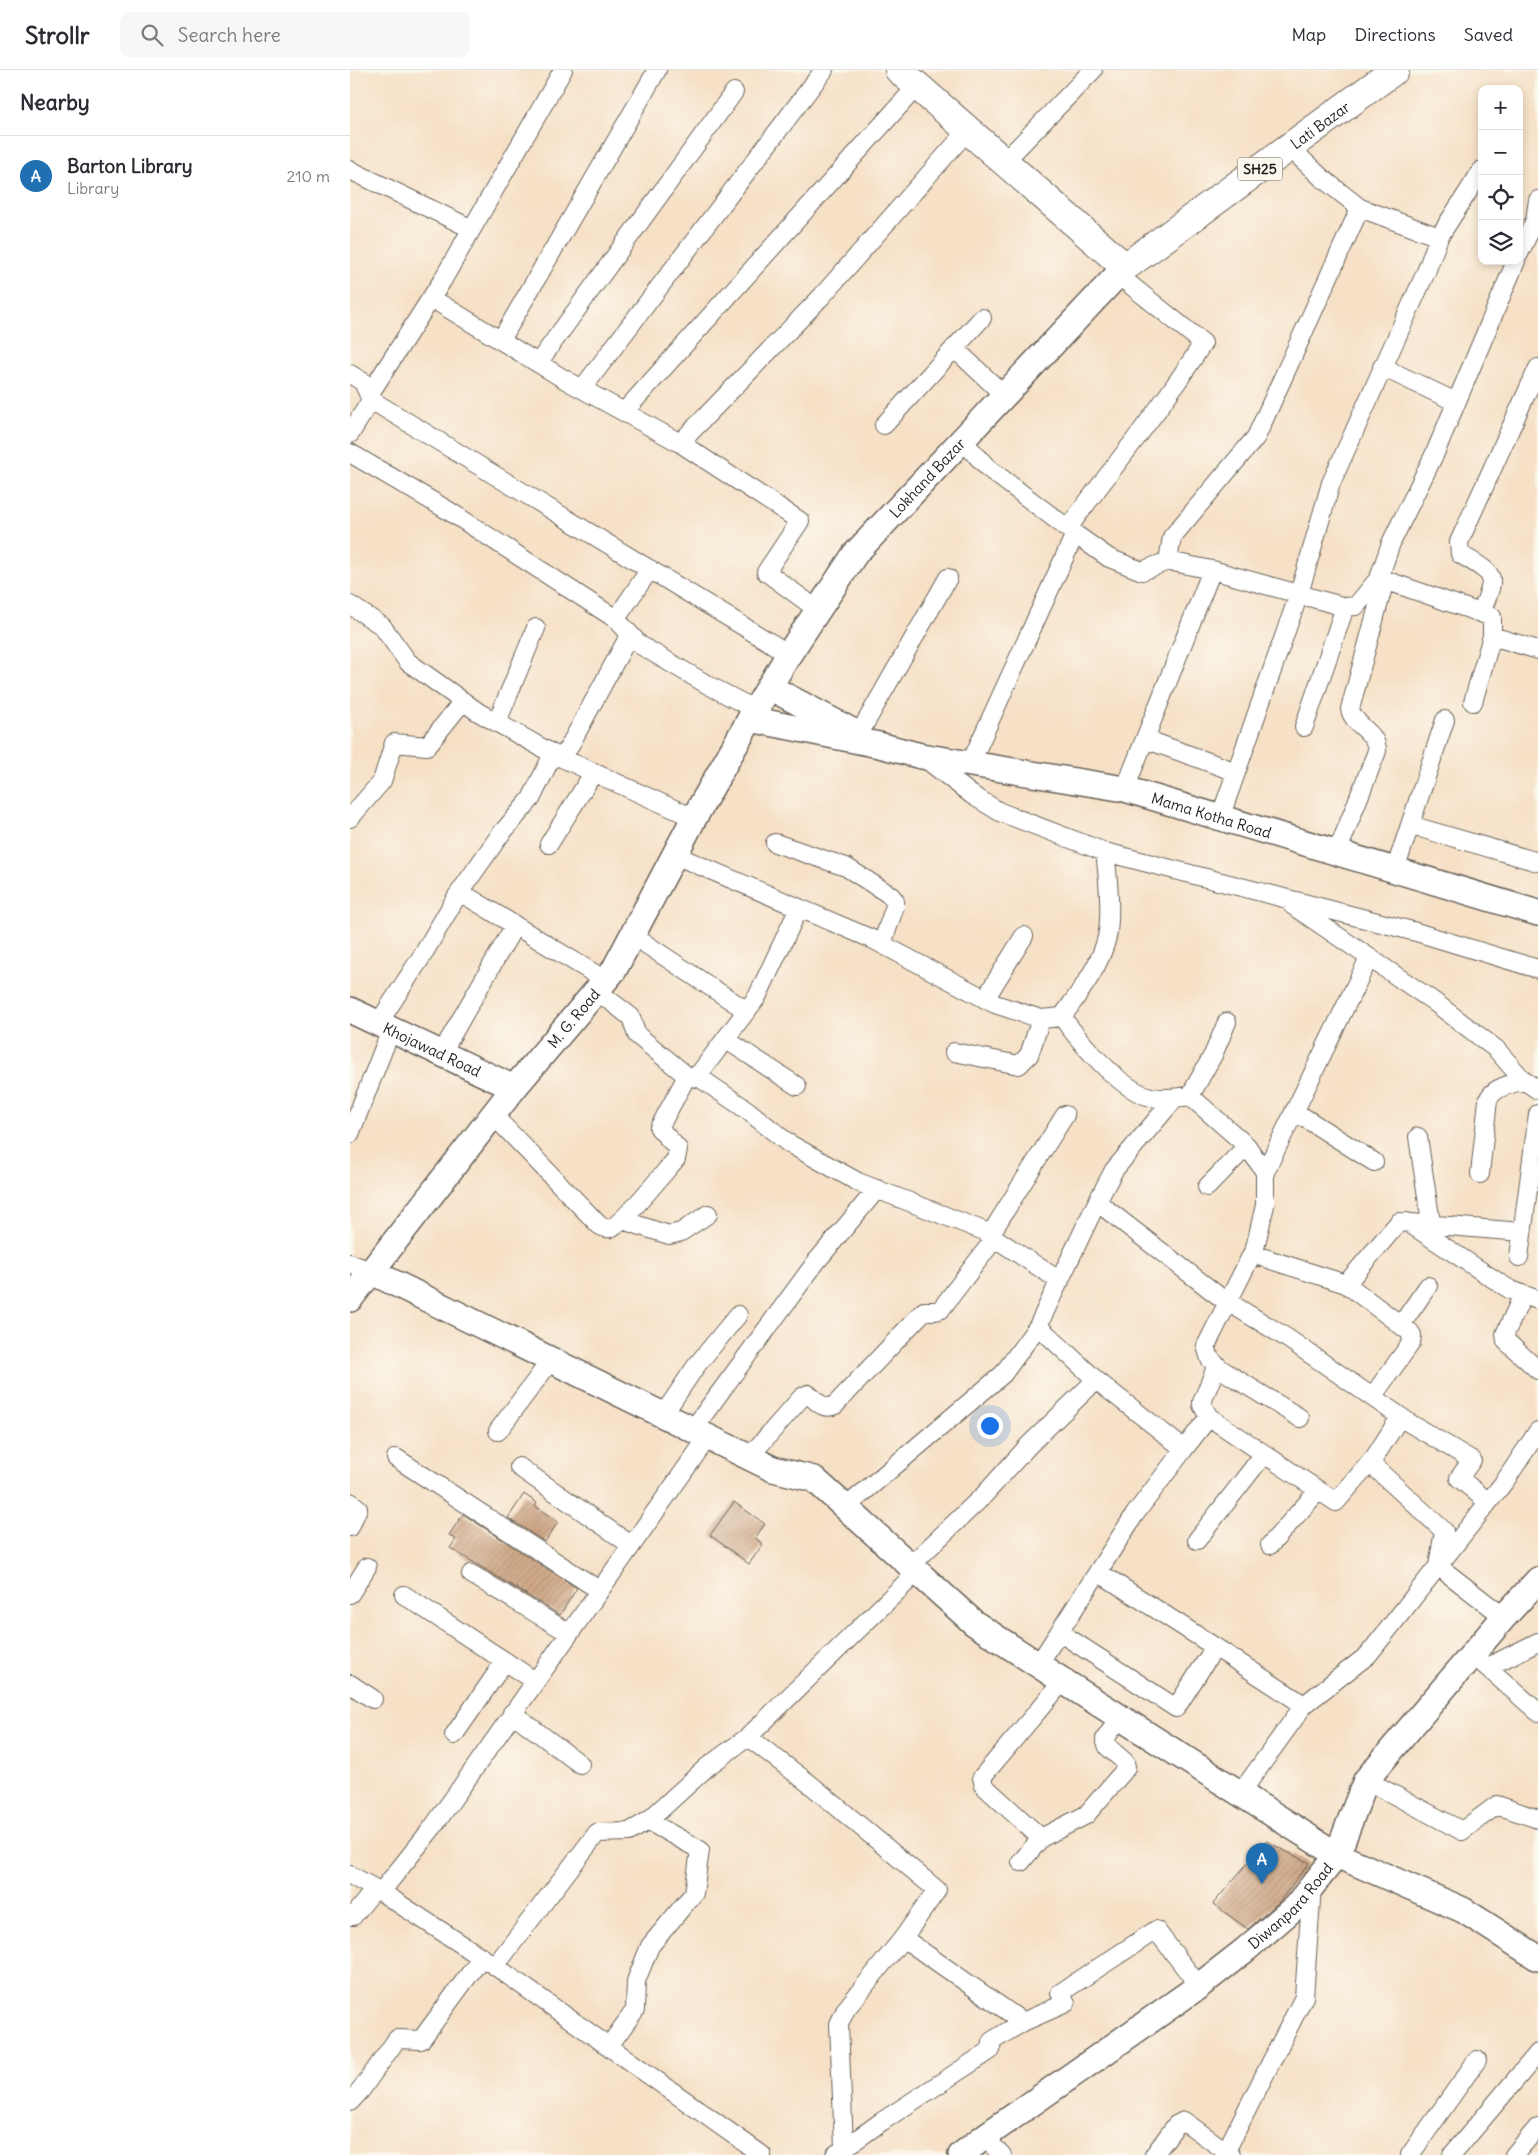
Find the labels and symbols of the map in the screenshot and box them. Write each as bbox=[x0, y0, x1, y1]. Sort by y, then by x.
street label: Lati Bazar bbox=[1286, 97, 1353, 153]
road number: SH25 bbox=[1238, 158, 1282, 180]
street label: Lokhand Bazar bbox=[885, 434, 969, 521]
street label: Mama Kotha Road bbox=[1149, 788, 1274, 842]
street label: M. G. Road bbox=[543, 984, 604, 1051]
street label: Khojawad Road bbox=[380, 1018, 484, 1081]
your location bbox=[977, 1413, 1003, 1439]
pin: A bbox=[1246, 1843, 1278, 1884]
street label: Diwanpara Road bbox=[1244, 1859, 1337, 1953]

